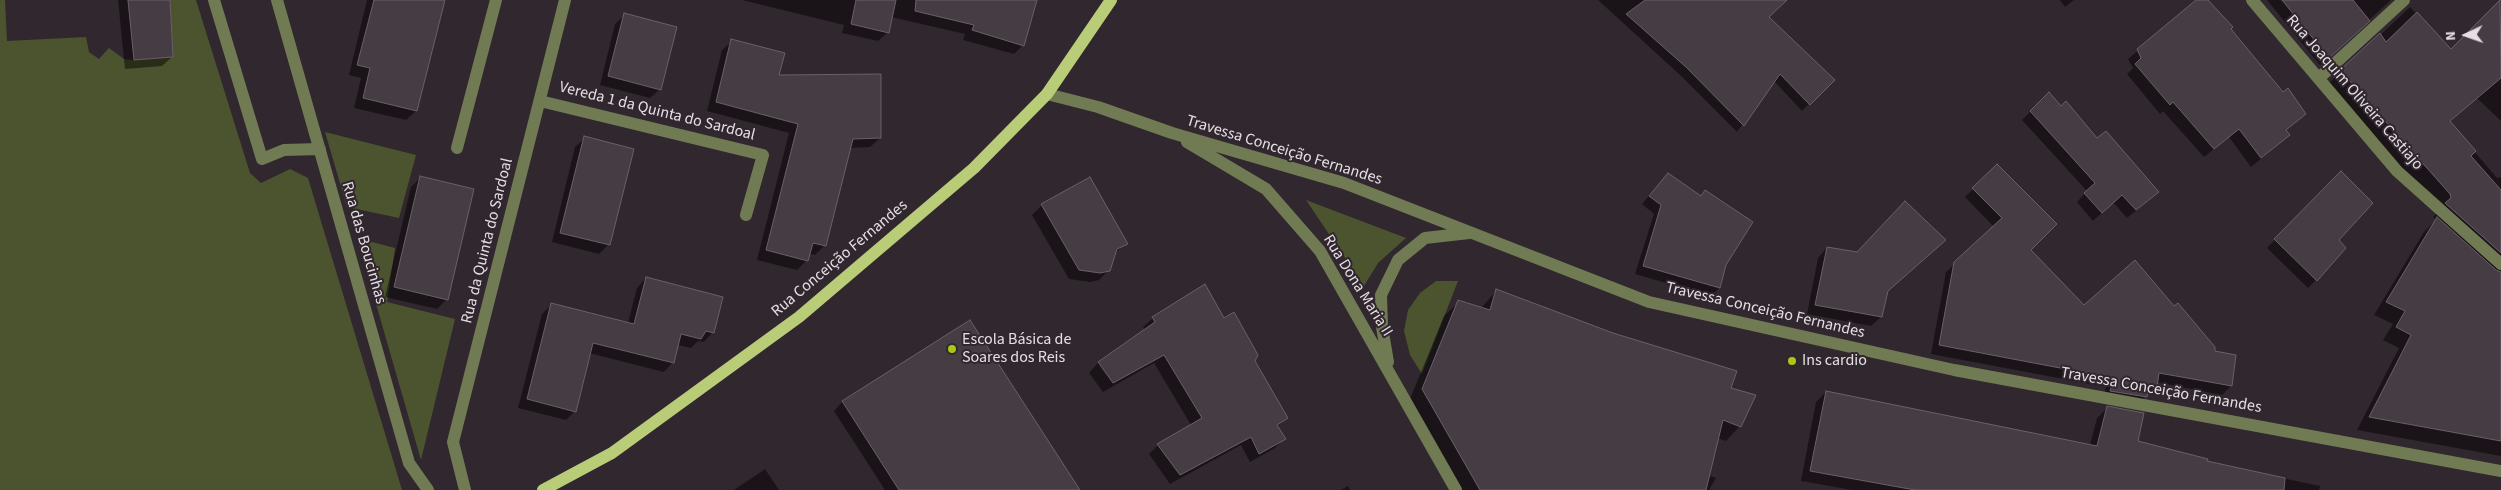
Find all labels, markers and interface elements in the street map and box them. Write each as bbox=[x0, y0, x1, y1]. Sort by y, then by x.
north arrow bbox=[2441, 10, 2491, 60]
street label: Rua Joaquim Oliveira Castiajo bbox=[2281, 12, 2427, 174]
text: N bbox=[2441, 31, 2461, 41]
street label: Vereda 1 da Quinta do Sardoal bbox=[557, 78, 757, 146]
street label: Travessa Conceição Fernandes bbox=[1184, 112, 1384, 190]
street label: Rua da Quinta do Sardoal bbox=[458, 156, 518, 326]
street label: Rua das Boucinhas bbox=[336, 180, 390, 306]
street label: Rua Conceição Fernandes bbox=[768, 196, 912, 322]
street label: Rua Dona Maria II bbox=[1318, 232, 1396, 340]
street label: Travessa Conceição Fernandes bbox=[1664, 279, 1866, 343]
place label: Escola Básica de Soares dos Reis bbox=[962, 330, 1071, 368]
marker: Escola Básica de Soares dos Reis bbox=[946, 343, 958, 355]
place label: Ins cardio bbox=[1802, 351, 1867, 371]
marker: Ins cardio bbox=[1786, 355, 1798, 367]
street label: Travessa Conceição Fernandes bbox=[2059, 364, 2263, 418]

